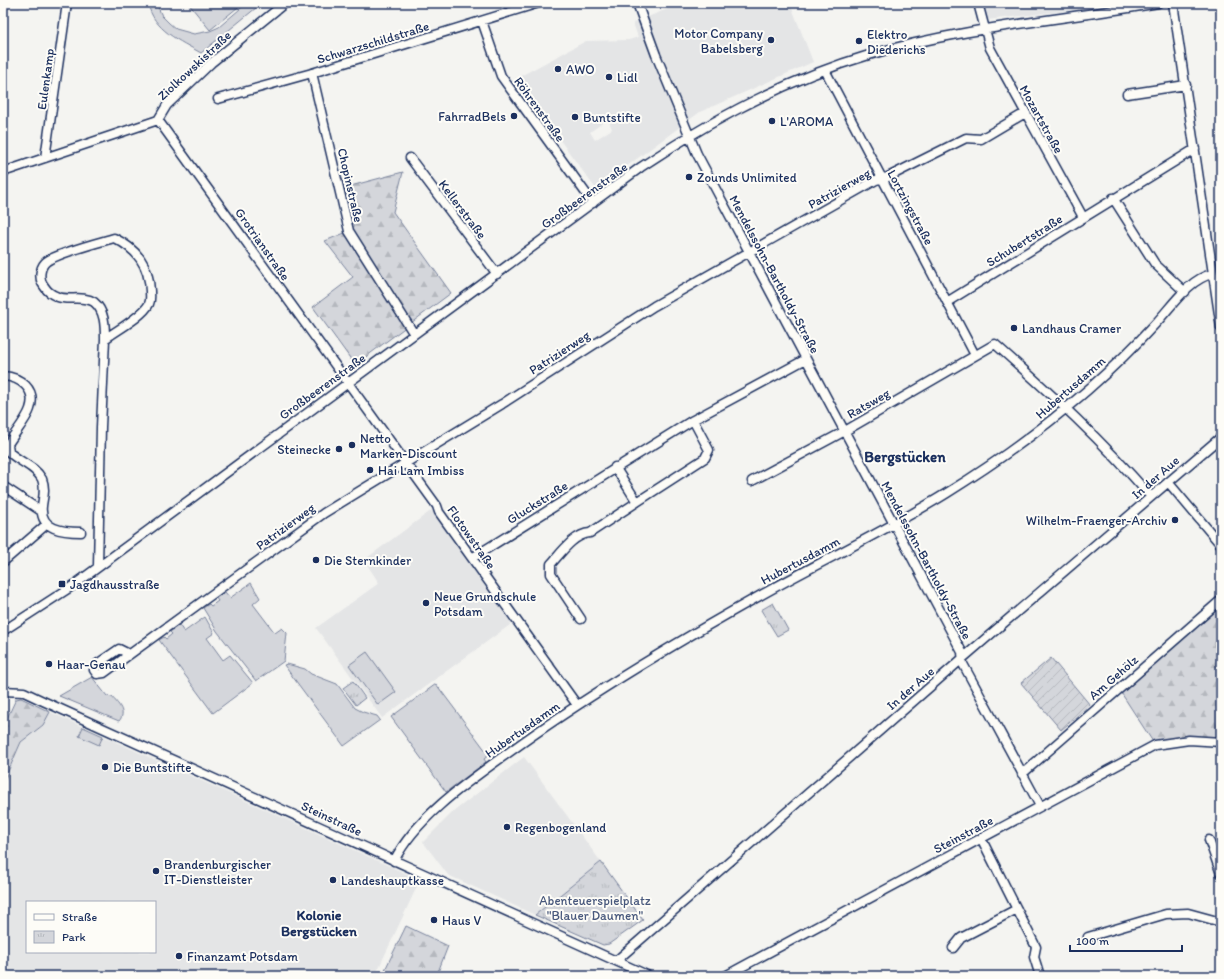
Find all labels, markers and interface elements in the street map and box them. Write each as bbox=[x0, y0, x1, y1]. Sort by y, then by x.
street label: Schwarzschildstraße bbox=[315, 18, 431, 67]
place label: Motor Company Babelsberg bbox=[674, 26, 763, 56]
street label: Ziolkowskistraße bbox=[154, 27, 234, 103]
place label: Elektro Diederichs bbox=[867, 27, 926, 57]
marker: Motor Company Babelsberg bbox=[766, 35, 776, 45]
marker: Elektro Diederichs bbox=[854, 36, 864, 46]
street label: Eulenkamp bbox=[34, 47, 57, 111]
place label: AWO bbox=[566, 62, 595, 77]
marker: AWO bbox=[553, 64, 563, 74]
place label: Lidl bbox=[617, 70, 638, 85]
marker: Lidl bbox=[604, 72, 614, 82]
street label: Röhrenstraße bbox=[511, 74, 568, 145]
street label: Mozartstraße bbox=[1017, 83, 1066, 156]
place label: FahrradBels bbox=[438, 109, 506, 124]
place label: Buntstifte bbox=[583, 110, 641, 125]
marker: FahrradBels bbox=[509, 111, 519, 121]
marker: Buntstifte bbox=[570, 112, 580, 122]
place label: L'AROMA bbox=[780, 114, 834, 129]
marker: L'AROMA bbox=[767, 116, 777, 126]
street label: Chopinstraße bbox=[335, 146, 366, 224]
street label: Großbeerenstraße bbox=[538, 159, 630, 232]
street label: Patrizierweg bbox=[805, 165, 873, 212]
street label: Lortzingstraße bbox=[884, 167, 937, 247]
place label: Zounds Unlimited bbox=[697, 170, 797, 185]
marker: Zounds Unlimited bbox=[684, 172, 694, 182]
street label: Kellerstraße bbox=[436, 177, 490, 242]
street label: Mendelssohn-Bartholdy-Straße bbox=[726, 193, 823, 356]
street label: Grotrianstraße bbox=[232, 205, 293, 283]
street label: Schubertstraße bbox=[983, 211, 1065, 270]
place label: Landhaus Cramer bbox=[1022, 321, 1122, 336]
marker: Landhaus Cramer bbox=[1009, 323, 1019, 333]
street label: Patrizierweg bbox=[526, 327, 593, 378]
street label: Großbeerenstraße bbox=[276, 350, 368, 423]
street label: Hubertusdamm bbox=[1032, 353, 1108, 422]
street label: Ratsweg bbox=[844, 385, 893, 422]
place label: Netto Marken-Discount bbox=[360, 431, 457, 461]
marker: Netto Marken-Discount bbox=[347, 440, 357, 450]
place label: Steinecke bbox=[277, 442, 331, 457]
marker: Steinecke bbox=[334, 444, 344, 454]
district label: Bergstücken bbox=[864, 448, 946, 467]
street label: In der Aue bbox=[1129, 453, 1182, 502]
place label: Hai Lam Imbiss bbox=[378, 463, 464, 478]
marker: Hai Lam Imbiss bbox=[365, 465, 375, 475]
street label: Gluckstraße bbox=[504, 478, 570, 527]
street label: Mendelssohn-Bartholdy-Straße bbox=[878, 479, 975, 642]
street label: Patrizierweg bbox=[253, 500, 318, 553]
street label: Flotowstraße bbox=[444, 503, 499, 572]
place label: Wilhelm-Fraenger-Archiv bbox=[1026, 513, 1167, 528]
marker: Wilhelm-Fraenger-Archiv bbox=[1170, 515, 1180, 525]
street label: Hubertusdamm bbox=[758, 533, 842, 588]
place label: Die Sternkinder bbox=[324, 553, 412, 568]
marker: Die Sternkinder bbox=[311, 555, 321, 565]
place label: Jagdhausstraße bbox=[70, 577, 160, 592]
marker: Jagdhausstraße bbox=[57, 579, 67, 589]
place label: Neue Grundschule Potsdam bbox=[434, 589, 536, 619]
marker: Neue Grundschule Potsdam bbox=[421, 598, 431, 608]
street label: Am Gehölz bbox=[1086, 652, 1141, 703]
place label: Haar-Genau bbox=[57, 657, 126, 672]
marker: Haar-Genau bbox=[44, 659, 54, 669]
street label: In der Aue bbox=[884, 664, 937, 713]
street label: Hubertusdamm bbox=[482, 698, 562, 761]
place label: Die Buntstifte bbox=[113, 760, 191, 775]
marker: Die Buntstifte bbox=[100, 762, 110, 772]
street label: Steinstraße bbox=[299, 798, 365, 839]
street label: Steinstraße bbox=[931, 813, 996, 856]
place label: Regenbogenland bbox=[515, 820, 606, 835]
marker: Regenbogenland bbox=[502, 822, 512, 832]
place label: Brandenburgischer IT-Dienstleister bbox=[164, 857, 271, 887]
marker: Brandenburgischer IT-Dienstleister bbox=[151, 866, 161, 876]
place label: Landeshauptkasse bbox=[341, 873, 444, 888]
marker: Landeshauptkasse bbox=[328, 875, 338, 885]
park label: Abenteuerspielplatz "Blauer Daumen" bbox=[539, 893, 651, 923]
legend bbox=[26, 901, 156, 953]
district label: Kolonie Bergstücken bbox=[281, 907, 357, 940]
text: Straße bbox=[62, 910, 97, 924]
place label: Haus V bbox=[442, 913, 482, 928]
marker: Haus V bbox=[429, 915, 439, 925]
scale bar bbox=[1070, 927, 1182, 953]
text: Park bbox=[62, 930, 86, 944]
text: 100 m bbox=[1076, 934, 1109, 948]
place label: Finanzamt Potsdam bbox=[187, 949, 298, 964]
marker: Finanzamt Potsdam bbox=[174, 951, 184, 961]

